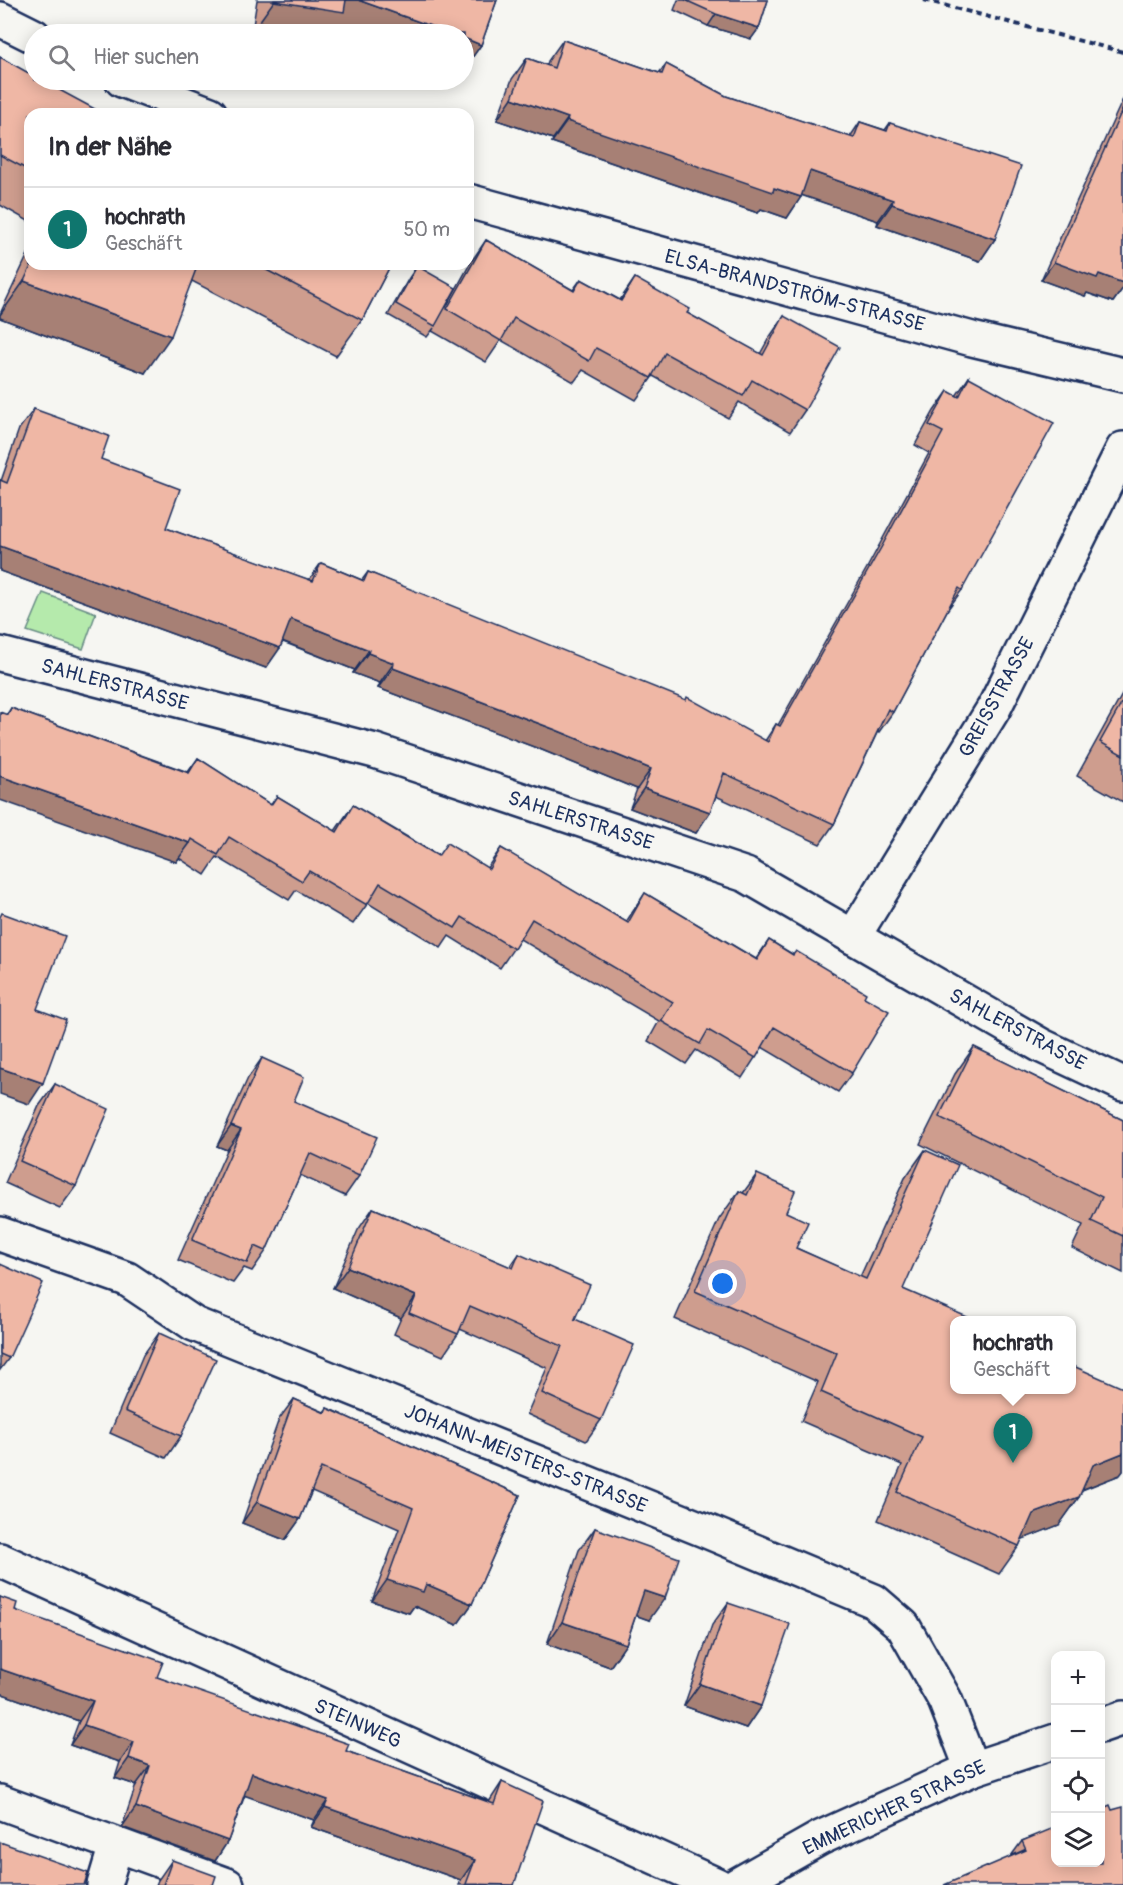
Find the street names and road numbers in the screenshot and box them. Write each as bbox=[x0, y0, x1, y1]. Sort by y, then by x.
street label: ELSA-BRANDSTRÖM-STRASSE bbox=[662, 244, 928, 337]
street label: GREISSTRASSE bbox=[953, 633, 1040, 762]
street label: SAHLERSTRASSE bbox=[38, 653, 191, 716]
street label: SAHLERSTRASSE bbox=[505, 785, 657, 856]
street label: SAHLERSTRASSE bbox=[945, 983, 1091, 1076]
street label: JOHANN-MEISTERS-STRASSE bbox=[401, 1398, 651, 1519]
street label: STEINWEG bbox=[310, 1693, 405, 1754]
street label: EMMERICHER STRASSE bbox=[799, 1754, 990, 1861]

